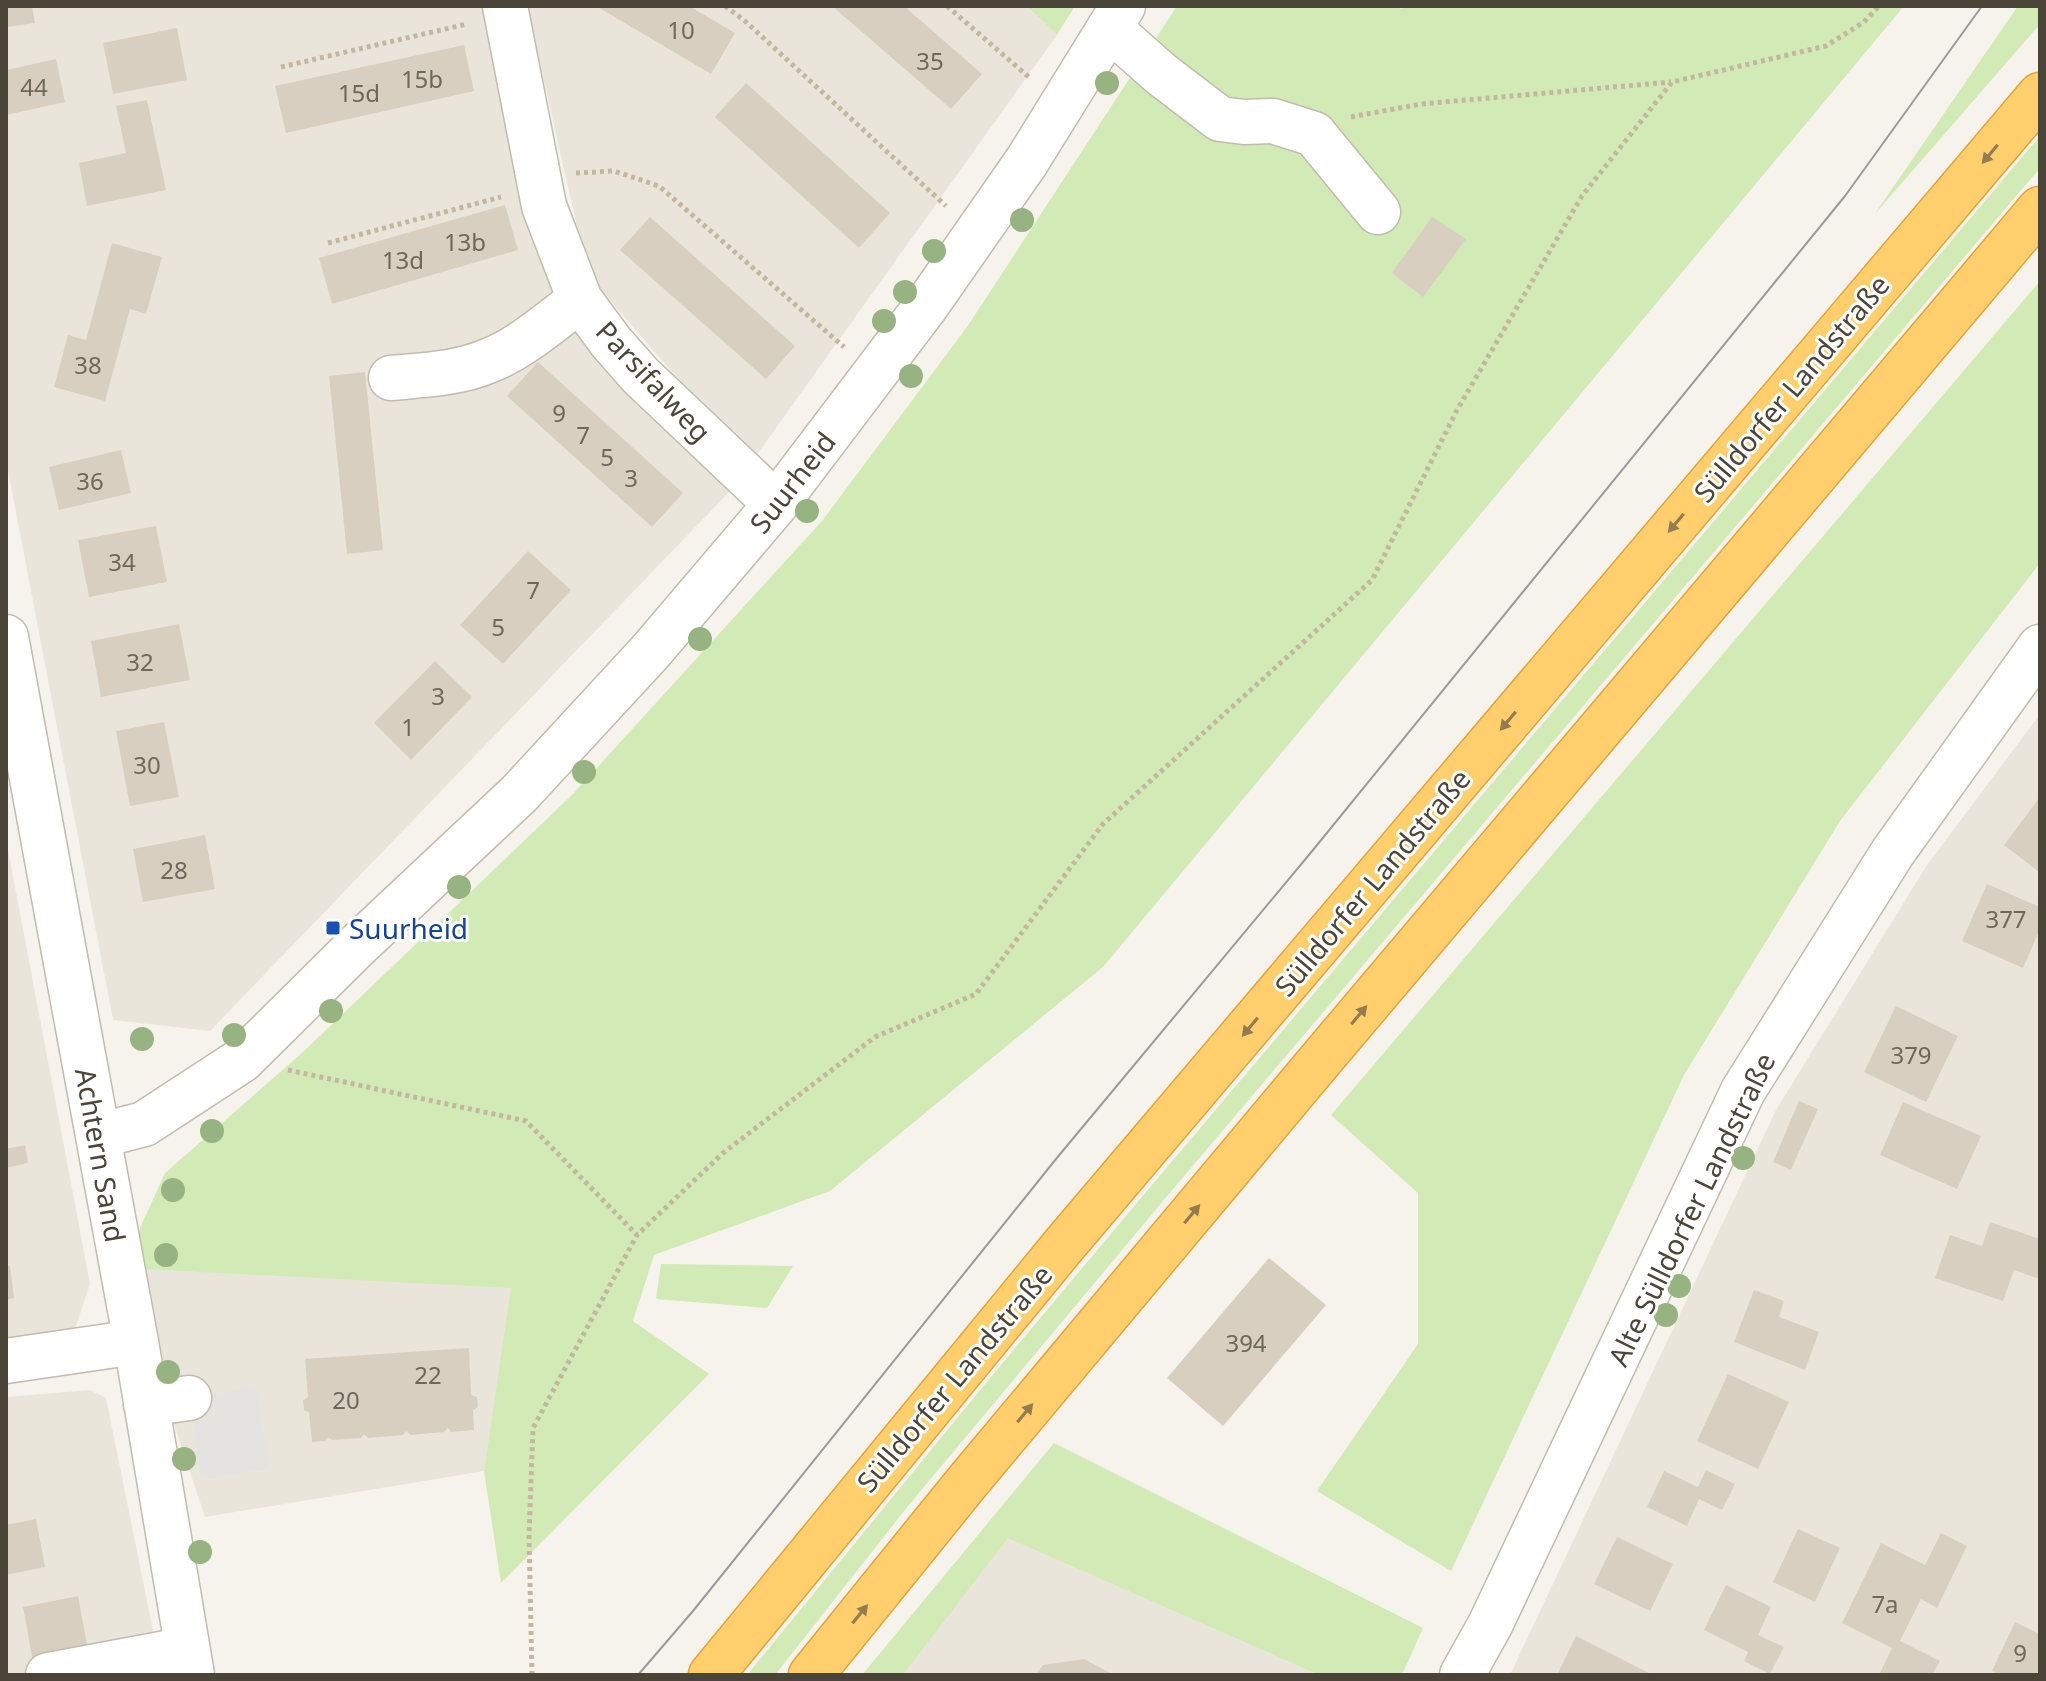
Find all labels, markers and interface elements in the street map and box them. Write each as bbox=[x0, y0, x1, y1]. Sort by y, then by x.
house number: 10 bbox=[667, 13, 695, 46]
house number: 35 bbox=[916, 44, 944, 77]
house number: 15b bbox=[401, 62, 443, 95]
house number: 44 bbox=[20, 70, 48, 103]
house number: 15d bbox=[338, 76, 380, 109]
one-way arrow bbox=[1982, 144, 1999, 164]
house number: 13b bbox=[444, 225, 486, 258]
house number: 13d bbox=[382, 243, 424, 276]
street label: Sülldorfer Landstraße bbox=[1685, 266, 1897, 510]
street label: Parsifalweg bbox=[588, 312, 720, 450]
house number: 38 bbox=[74, 348, 102, 381]
house number: 9 bbox=[552, 396, 566, 429]
house number: 7 bbox=[576, 418, 590, 451]
street label: Suurheid bbox=[740, 423, 844, 541]
house number: 5 bbox=[600, 440, 614, 473]
house number: 3 bbox=[624, 461, 638, 494]
house number: 36 bbox=[76, 464, 104, 497]
one-way arrow bbox=[1668, 513, 1685, 533]
house number: 34 bbox=[108, 545, 136, 578]
house number: 7 bbox=[526, 573, 540, 606]
house number: 5 bbox=[491, 610, 505, 643]
house number: 32 bbox=[126, 645, 154, 678]
house number: 3 bbox=[431, 679, 445, 712]
house number: 1 bbox=[401, 710, 415, 743]
one-way arrow bbox=[1500, 711, 1517, 731]
house number: 30 bbox=[133, 748, 161, 781]
street label: Sülldorfer Landstraße bbox=[1266, 760, 1478, 1004]
house number: 28 bbox=[160, 853, 188, 886]
house number: 377 bbox=[1985, 902, 2027, 935]
place label: Suurheid bbox=[349, 909, 468, 947]
marker: Suurheid bbox=[324, 919, 342, 937]
one-way arrow bbox=[1350, 1005, 1367, 1025]
one-way arrow bbox=[1242, 1016, 1259, 1036]
house number: 379 bbox=[1890, 1038, 1932, 1071]
street label: Alte Sülldorfer Landstraße bbox=[1599, 1046, 1783, 1372]
street label: Achtern Sand bbox=[67, 1065, 135, 1245]
one-way arrow bbox=[1183, 1204, 1200, 1224]
street label: Sülldorfer Landstraße bbox=[848, 1256, 1060, 1500]
house number: 394 bbox=[1225, 1326, 1267, 1359]
house number: 22 bbox=[414, 1358, 442, 1391]
house number: 20 bbox=[332, 1383, 360, 1416]
one-way arrow bbox=[1016, 1404, 1033, 1424]
house number: 7a bbox=[1871, 1587, 1899, 1620]
one-way arrow bbox=[852, 1604, 868, 1624]
house number: 9 bbox=[2013, 1636, 2027, 1669]

